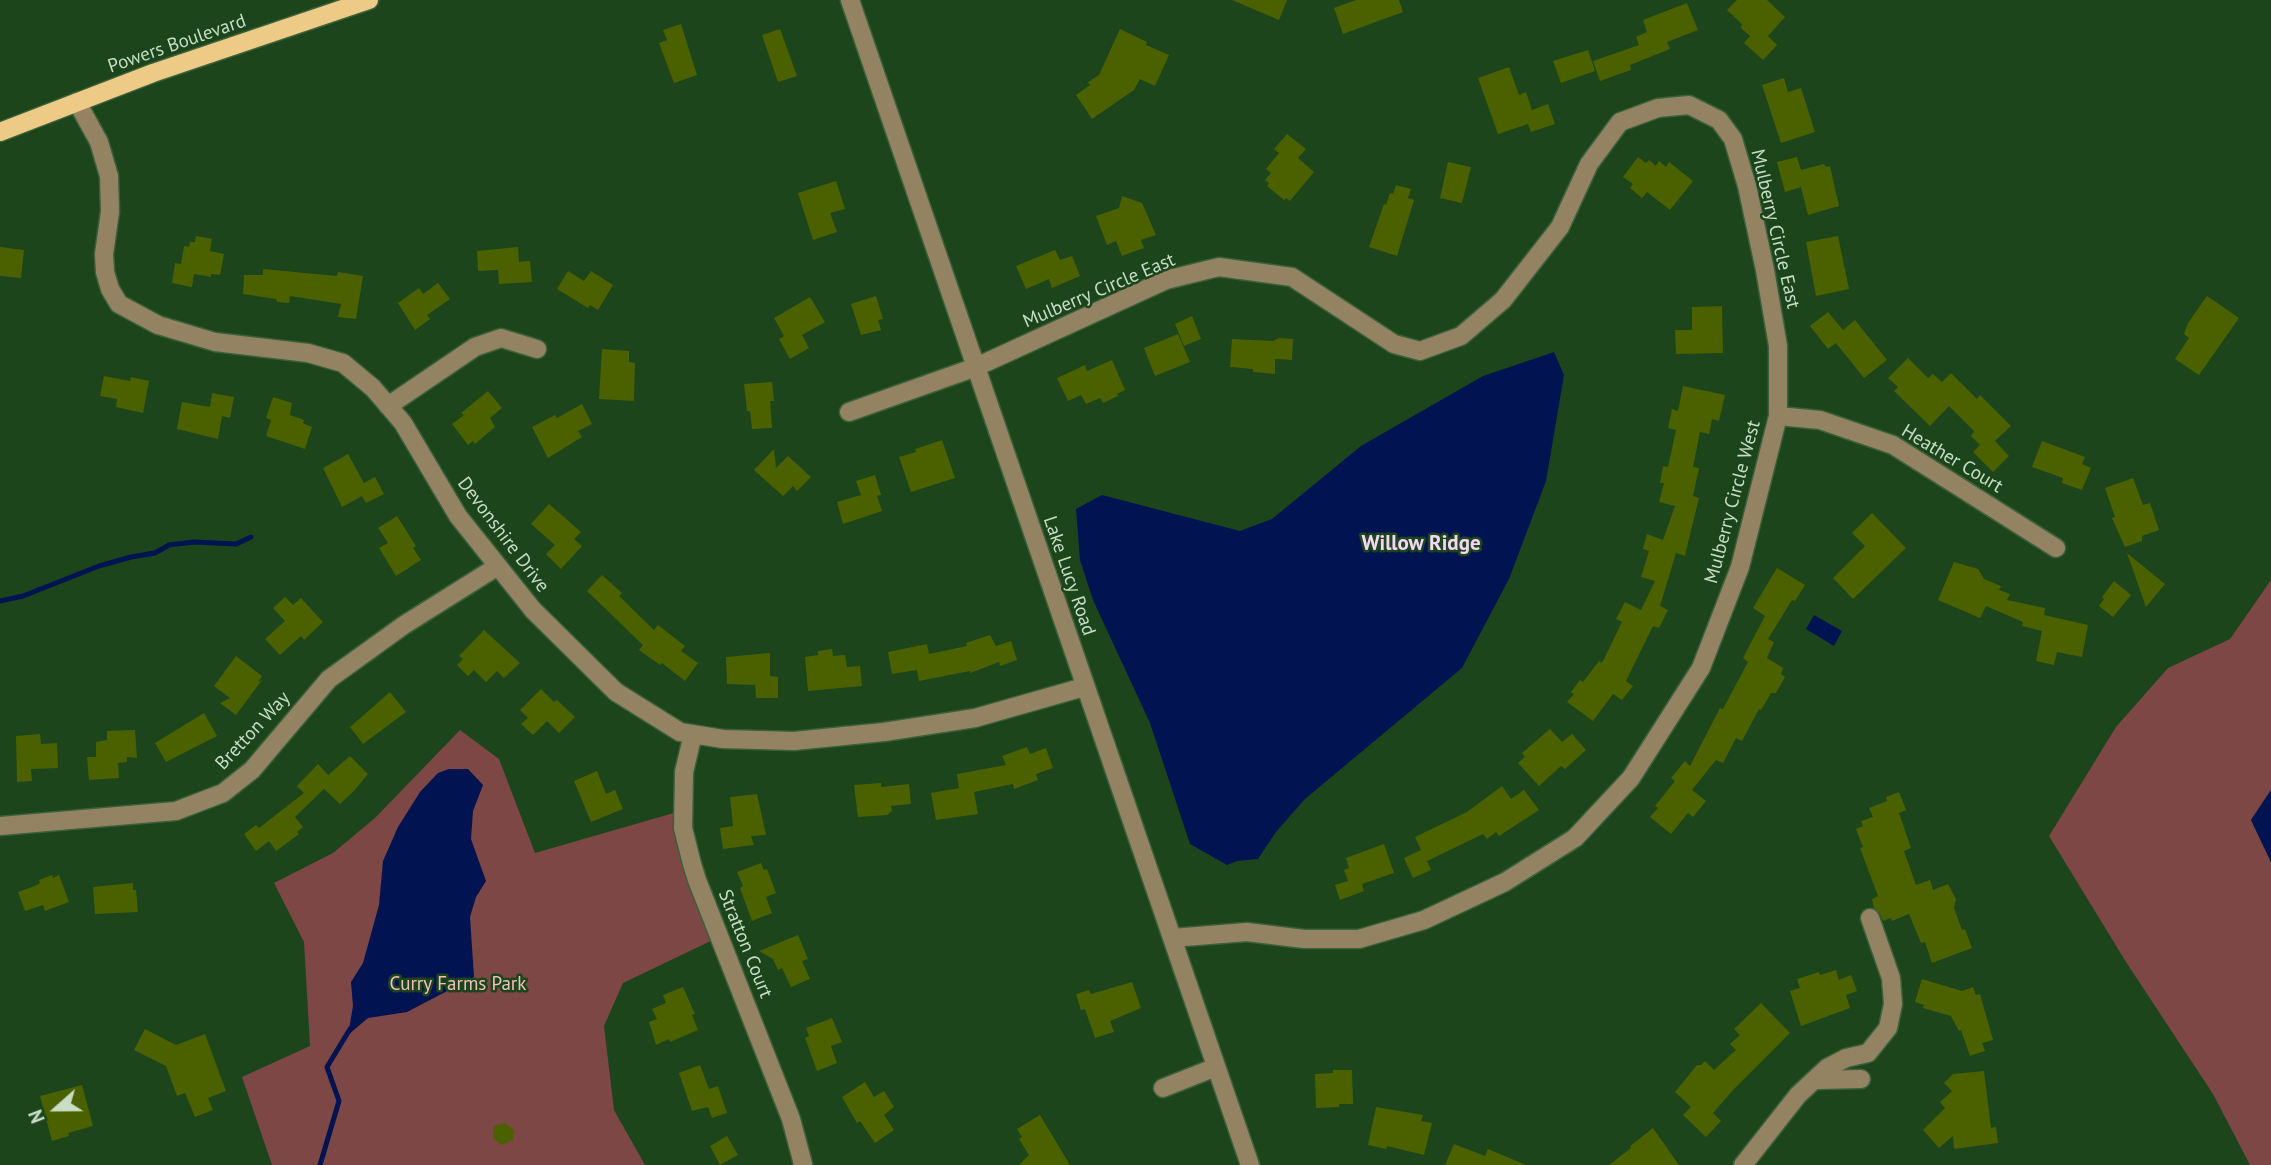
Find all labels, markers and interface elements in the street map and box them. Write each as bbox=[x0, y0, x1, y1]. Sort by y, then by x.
street label: Powers Boulevard bbox=[105, 10, 249, 78]
street label: Mulberry Circle East bbox=[1746, 147, 1804, 311]
street label: Mulberry Circle East bbox=[1020, 249, 1178, 333]
street label: Mulberry Circle West bbox=[1700, 418, 1766, 586]
street label: Heather Court bbox=[1897, 420, 2007, 498]
street label: Devonshire Drive bbox=[452, 473, 554, 597]
street label: Lake Lucy Road bbox=[1038, 513, 1100, 639]
district label: Willow Ridge bbox=[1361, 531, 1481, 557]
street label: Bretton Way bbox=[211, 687, 295, 775]
street label: Stratton Court bbox=[713, 887, 777, 1001]
park label: Curry Farms Park bbox=[390, 974, 526, 996]
north arrow bbox=[21, 1074, 91, 1144]
text: N bbox=[23, 1106, 50, 1127]

